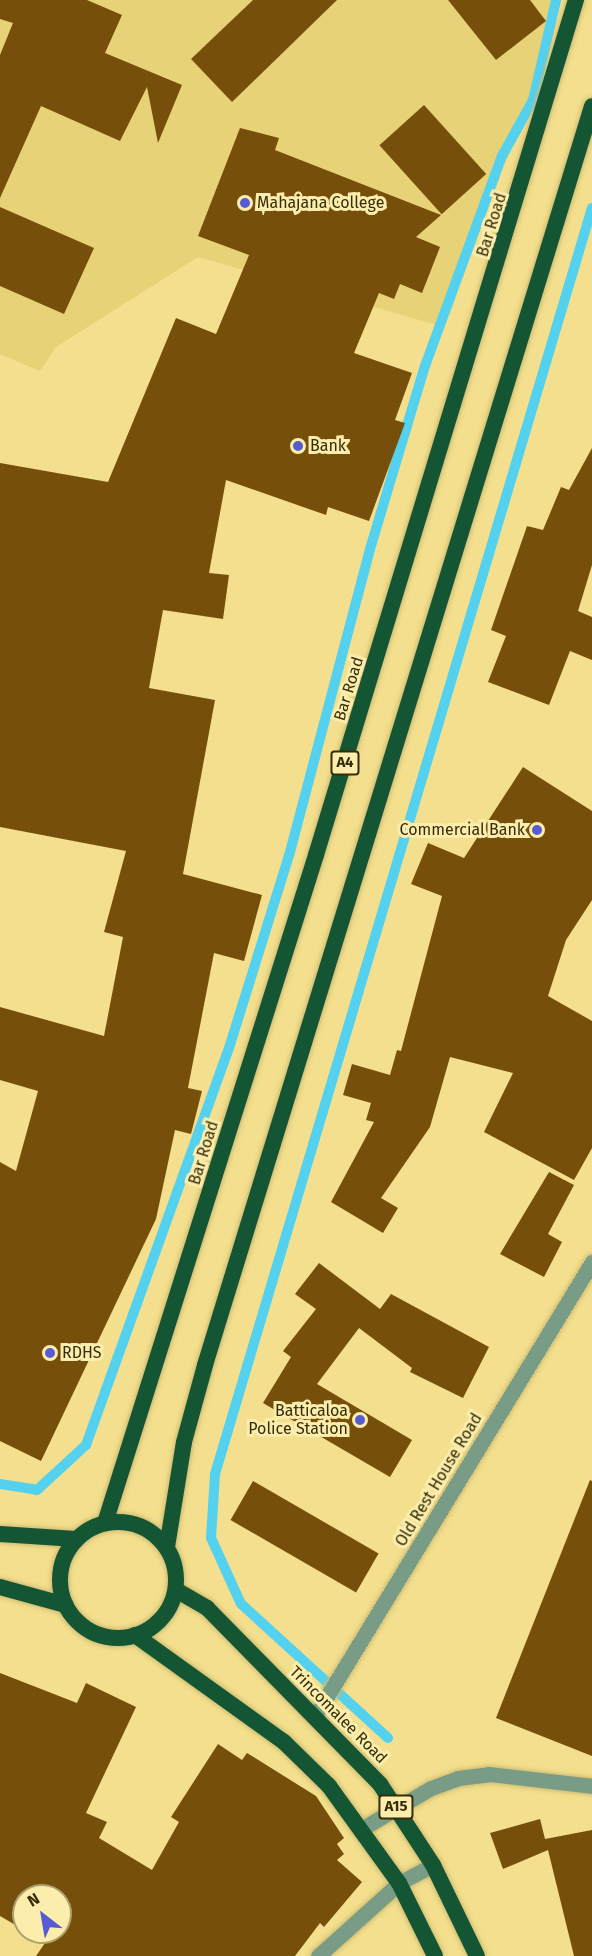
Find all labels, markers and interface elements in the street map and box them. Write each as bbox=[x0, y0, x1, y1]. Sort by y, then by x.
street label: Bar Road bbox=[473, 191, 511, 259]
place label: Mahajana College bbox=[257, 193, 384, 213]
marker: Mahajana College bbox=[238, 196, 252, 210]
place label: Bank bbox=[310, 436, 346, 456]
marker: Bank bbox=[291, 439, 305, 453]
street label: Bar Road bbox=[330, 655, 368, 723]
road number: A4 bbox=[330, 751, 360, 775]
place label: Commercial Bank bbox=[400, 820, 525, 840]
marker: Commercial Bank bbox=[530, 823, 544, 837]
street label: Bar Road bbox=[185, 1119, 223, 1187]
place label: RDHS bbox=[62, 1343, 102, 1363]
marker: RDHS bbox=[43, 1346, 57, 1360]
place label: Batticaloa Police Station bbox=[248, 1401, 348, 1439]
street label: Old Rest House Road bbox=[392, 1410, 486, 1550]
marker: Batticaloa Police Station bbox=[353, 1413, 367, 1427]
street label: Trincomalee Road bbox=[285, 1662, 391, 1768]
road number: A15 bbox=[378, 1795, 414, 1819]
north arrow bbox=[12, 1884, 72, 1944]
text: N bbox=[24, 1889, 43, 1911]

